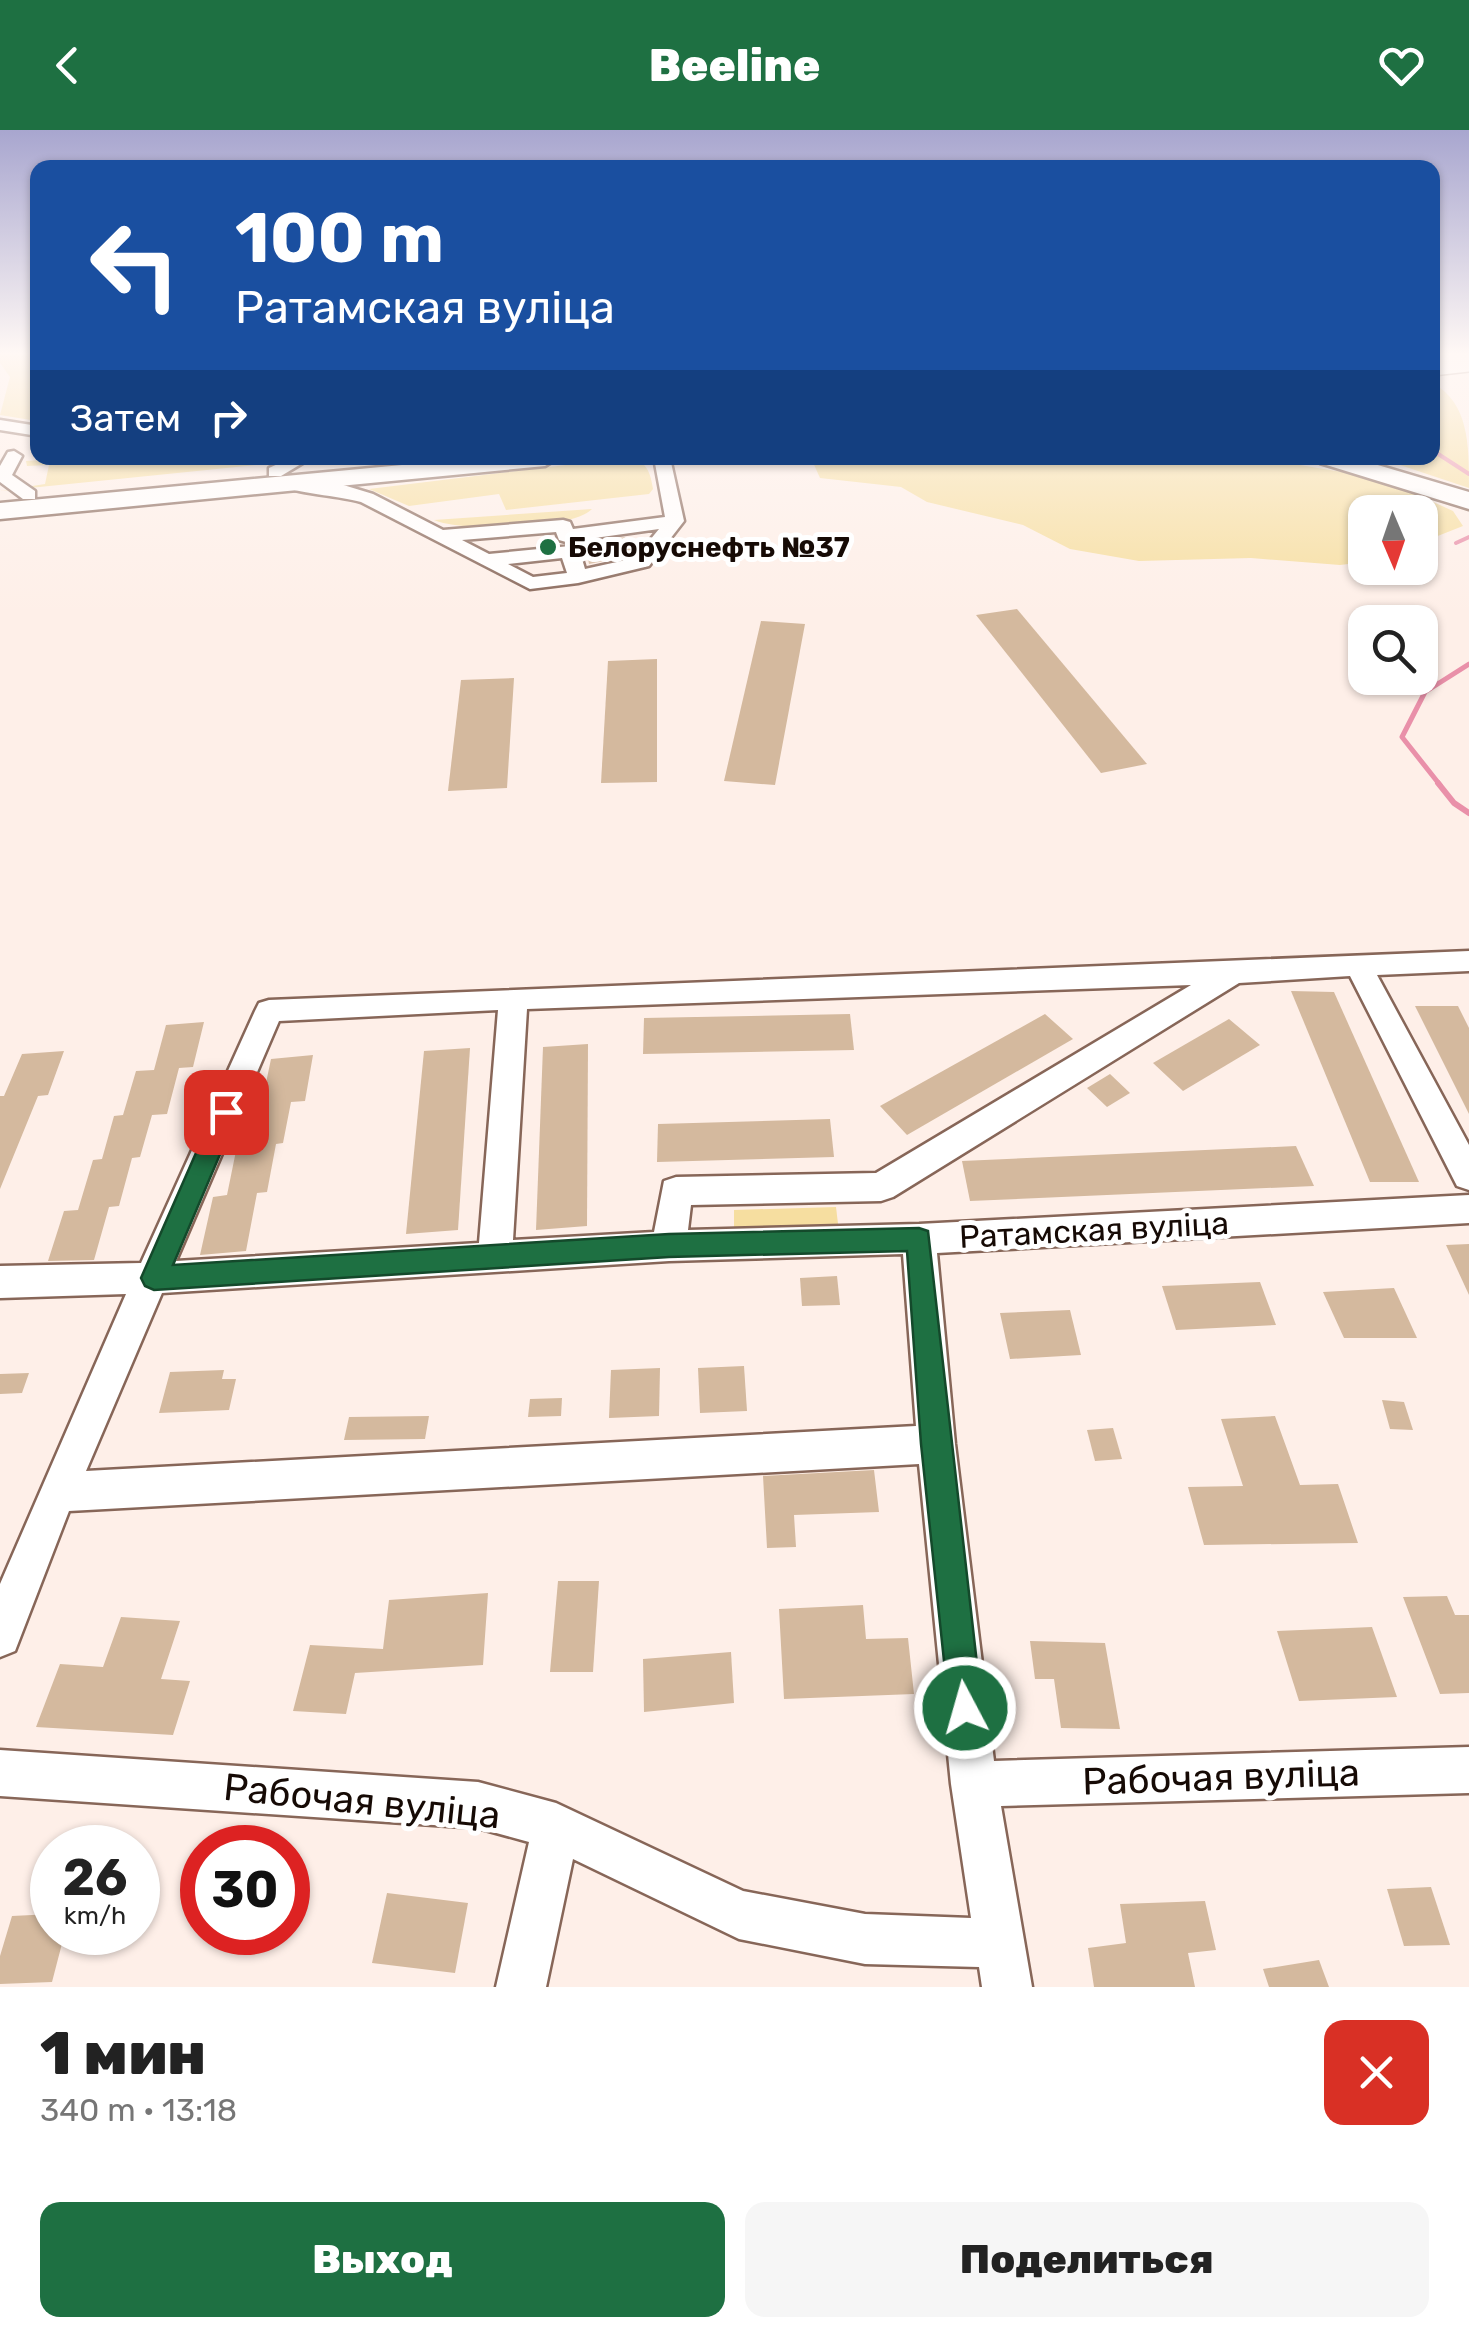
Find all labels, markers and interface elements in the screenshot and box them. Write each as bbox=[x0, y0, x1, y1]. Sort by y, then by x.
icon: back bbox=[40, 38, 95, 93]
icon: heart bbox=[1374, 38, 1429, 93]
text: Beeline bbox=[649, 39, 820, 92]
text: 100 m bbox=[235, 197, 444, 280]
icon: left bbox=[70, 200, 200, 330]
text: Ратамская вуліца bbox=[235, 281, 615, 334]
icon: right bbox=[201, 390, 256, 445]
text: Затем bbox=[70, 395, 181, 441]
north arrow bbox=[1348, 495, 1438, 585]
map controls bbox=[1348, 495, 1438, 695]
place label: Белоруснефть №37 bbox=[568, 531, 850, 564]
marker: Белоруснефть №37 bbox=[537, 536, 559, 558]
button: search bbox=[1348, 605, 1438, 695]
pin bbox=[184, 1070, 269, 1155]
icon: arrive bbox=[199, 1085, 254, 1140]
street label: Ратамская вуліца bbox=[958, 1204, 1230, 1256]
position arrow bbox=[913, 1656, 1017, 1760]
street label: Рабочая вуліца bbox=[1081, 1749, 1361, 1805]
street label: Рабочая вуліца bbox=[221, 1764, 503, 1838]
speed limit sign: 30 bbox=[180, 1825, 310, 1955]
text: 26 bbox=[62, 1848, 128, 1908]
text: km/h bbox=[64, 1901, 126, 1930]
text: 1 мин bbox=[40, 2018, 206, 2089]
button: close bbox=[1324, 2020, 1429, 2125]
text: 340 m · 13:18 bbox=[40, 2091, 237, 2129]
button: Выход bbox=[40, 2202, 725, 2317]
button: Поделиться bbox=[745, 2202, 1429, 2317]

